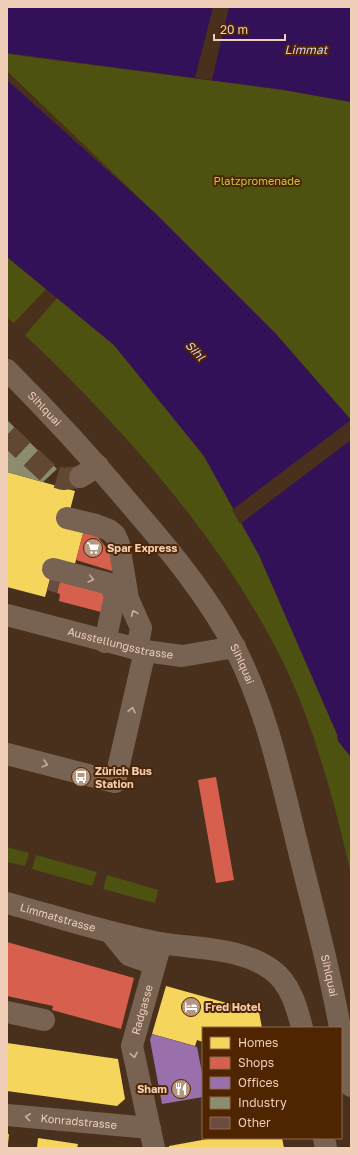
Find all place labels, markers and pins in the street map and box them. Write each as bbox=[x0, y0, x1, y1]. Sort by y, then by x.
supermarket icon: Spar Express bbox=[82, 537, 104, 559]
place label: Spar Express bbox=[107, 541, 178, 554]
place label: Zürich Bus Station bbox=[95, 764, 152, 790]
bus stop icon: Zürich Bus Station bbox=[70, 766, 92, 788]
hotel icon: Fred Hotel bbox=[180, 996, 202, 1018]
place label: Fred Hotel bbox=[205, 1000, 261, 1013]
restaurant icon: Sham bbox=[170, 1078, 192, 1100]
place label: Sham bbox=[137, 1082, 167, 1095]

